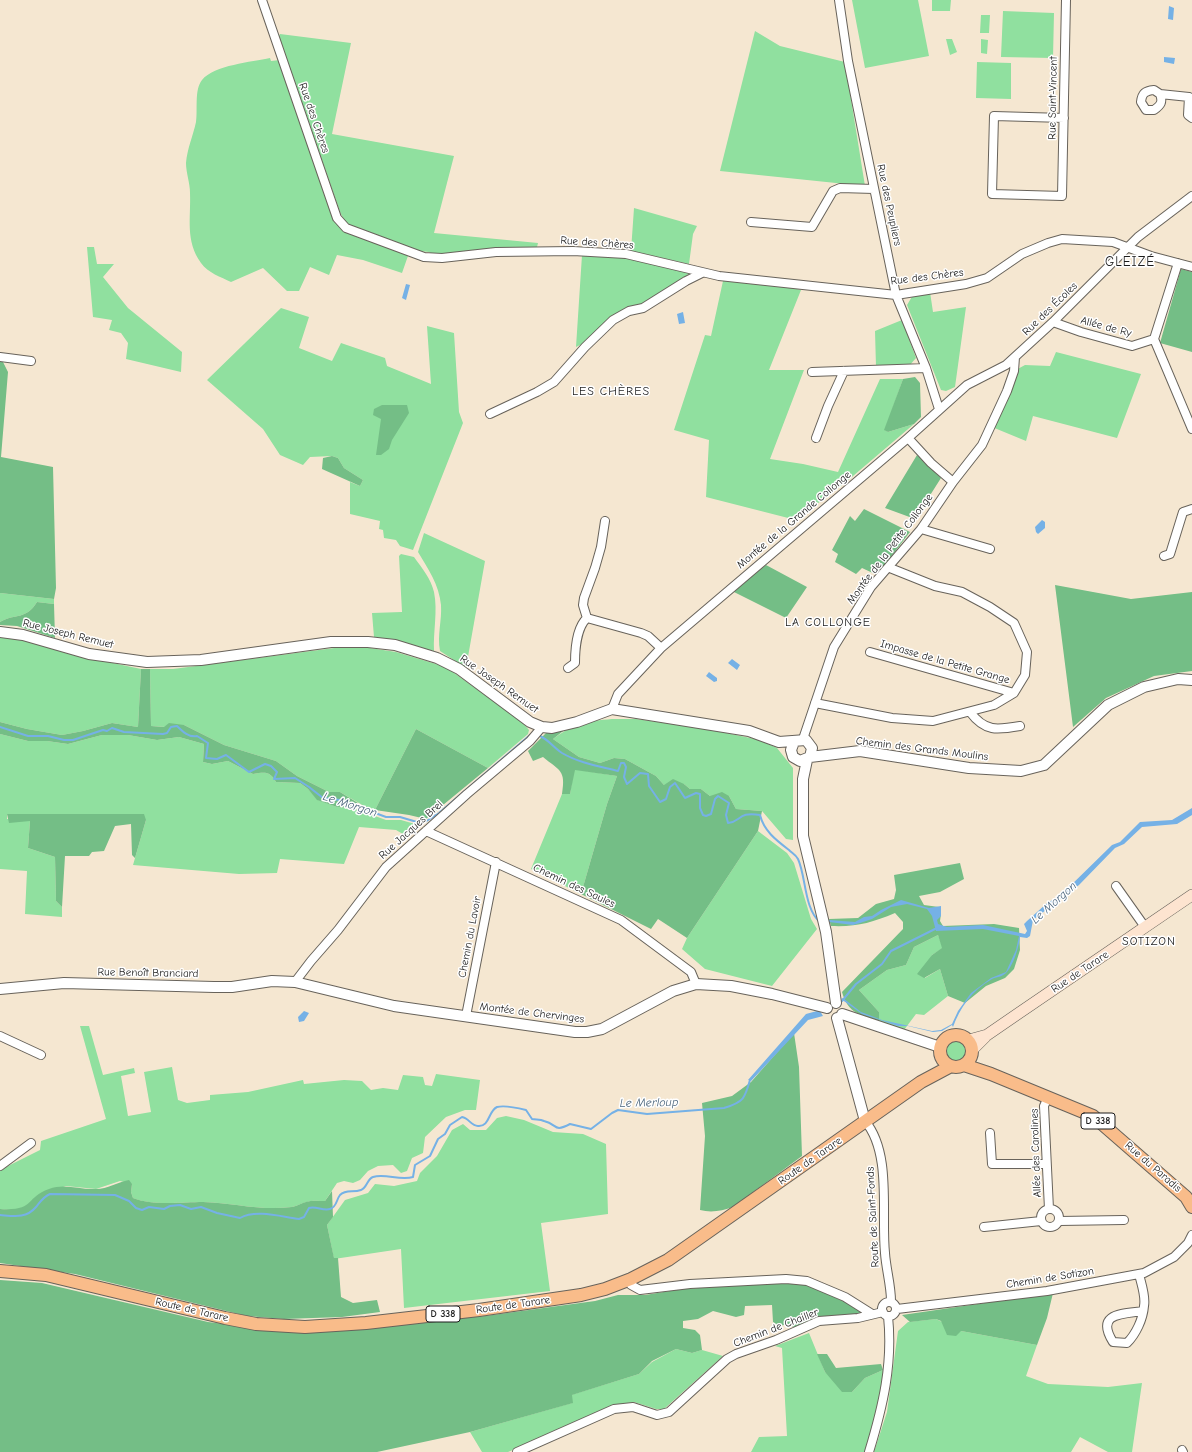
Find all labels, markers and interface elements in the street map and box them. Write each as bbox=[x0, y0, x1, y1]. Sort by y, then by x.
street label: Rue Saint-Vincent bbox=[1046, 56, 1060, 140]
street label: Rue des Chères bbox=[296, 81, 332, 155]
street label: Rue des Peupliers bbox=[874, 163, 904, 247]
street label: Rue des Chères bbox=[560, 234, 634, 252]
district label: GLEIZÉ bbox=[1105, 254, 1155, 270]
street label: Rue des Chères bbox=[890, 266, 964, 288]
street label: Rue des Écoles bbox=[1020, 280, 1080, 338]
street label: Allée de Ry bbox=[1079, 314, 1133, 340]
district label: LES CHÈRES bbox=[572, 385, 650, 399]
street label: Montée de la Grande Collonge bbox=[734, 468, 854, 572]
street label: Montée de la Petite Collonge bbox=[844, 491, 936, 607]
street label: Rue Joseph Remuet bbox=[21, 616, 115, 652]
district label: LA COLLONGE bbox=[785, 616, 871, 630]
street label: Impasse de la Petite Grange bbox=[879, 637, 1011, 687]
street label: Rue Joseph Remuet bbox=[457, 652, 541, 716]
street label: Chemin des Grands Moulins bbox=[855, 734, 989, 764]
water label: Le Morgon bbox=[321, 789, 379, 821]
street label: Rue Jacques Brel bbox=[376, 798, 446, 862]
street label: Chemin des Saules bbox=[531, 861, 617, 911]
water label: Le Morgon bbox=[1028, 879, 1080, 927]
street label: Chemin du Lavoir bbox=[456, 895, 484, 979]
district label: SOTIZON bbox=[1122, 935, 1176, 949]
street label: Rue de Tarare bbox=[1049, 948, 1111, 996]
street label: Rue Benoît Branciard bbox=[97, 966, 199, 980]
street label: Montée de Chervinges bbox=[479, 1000, 585, 1026]
water label: Le Merloup bbox=[620, 1095, 678, 1111]
street label: Allée des Carolines bbox=[1028, 1108, 1044, 1198]
road number: D 338 bbox=[1081, 1113, 1115, 1129]
street label: Route de Tarare bbox=[776, 1134, 844, 1188]
street label: Rue du Paradis bbox=[1122, 1139, 1184, 1195]
street label: Route de Saint-Fonds bbox=[864, 1166, 882, 1268]
street label: Chemin de Sotizon bbox=[1005, 1265, 1095, 1291]
street label: Route de Tarare bbox=[475, 1293, 551, 1317]
street label: Route de Tarare bbox=[154, 1295, 230, 1325]
road number: D 338 bbox=[426, 1306, 460, 1322]
street label: Chemin de Chailler bbox=[732, 1306, 820, 1350]

